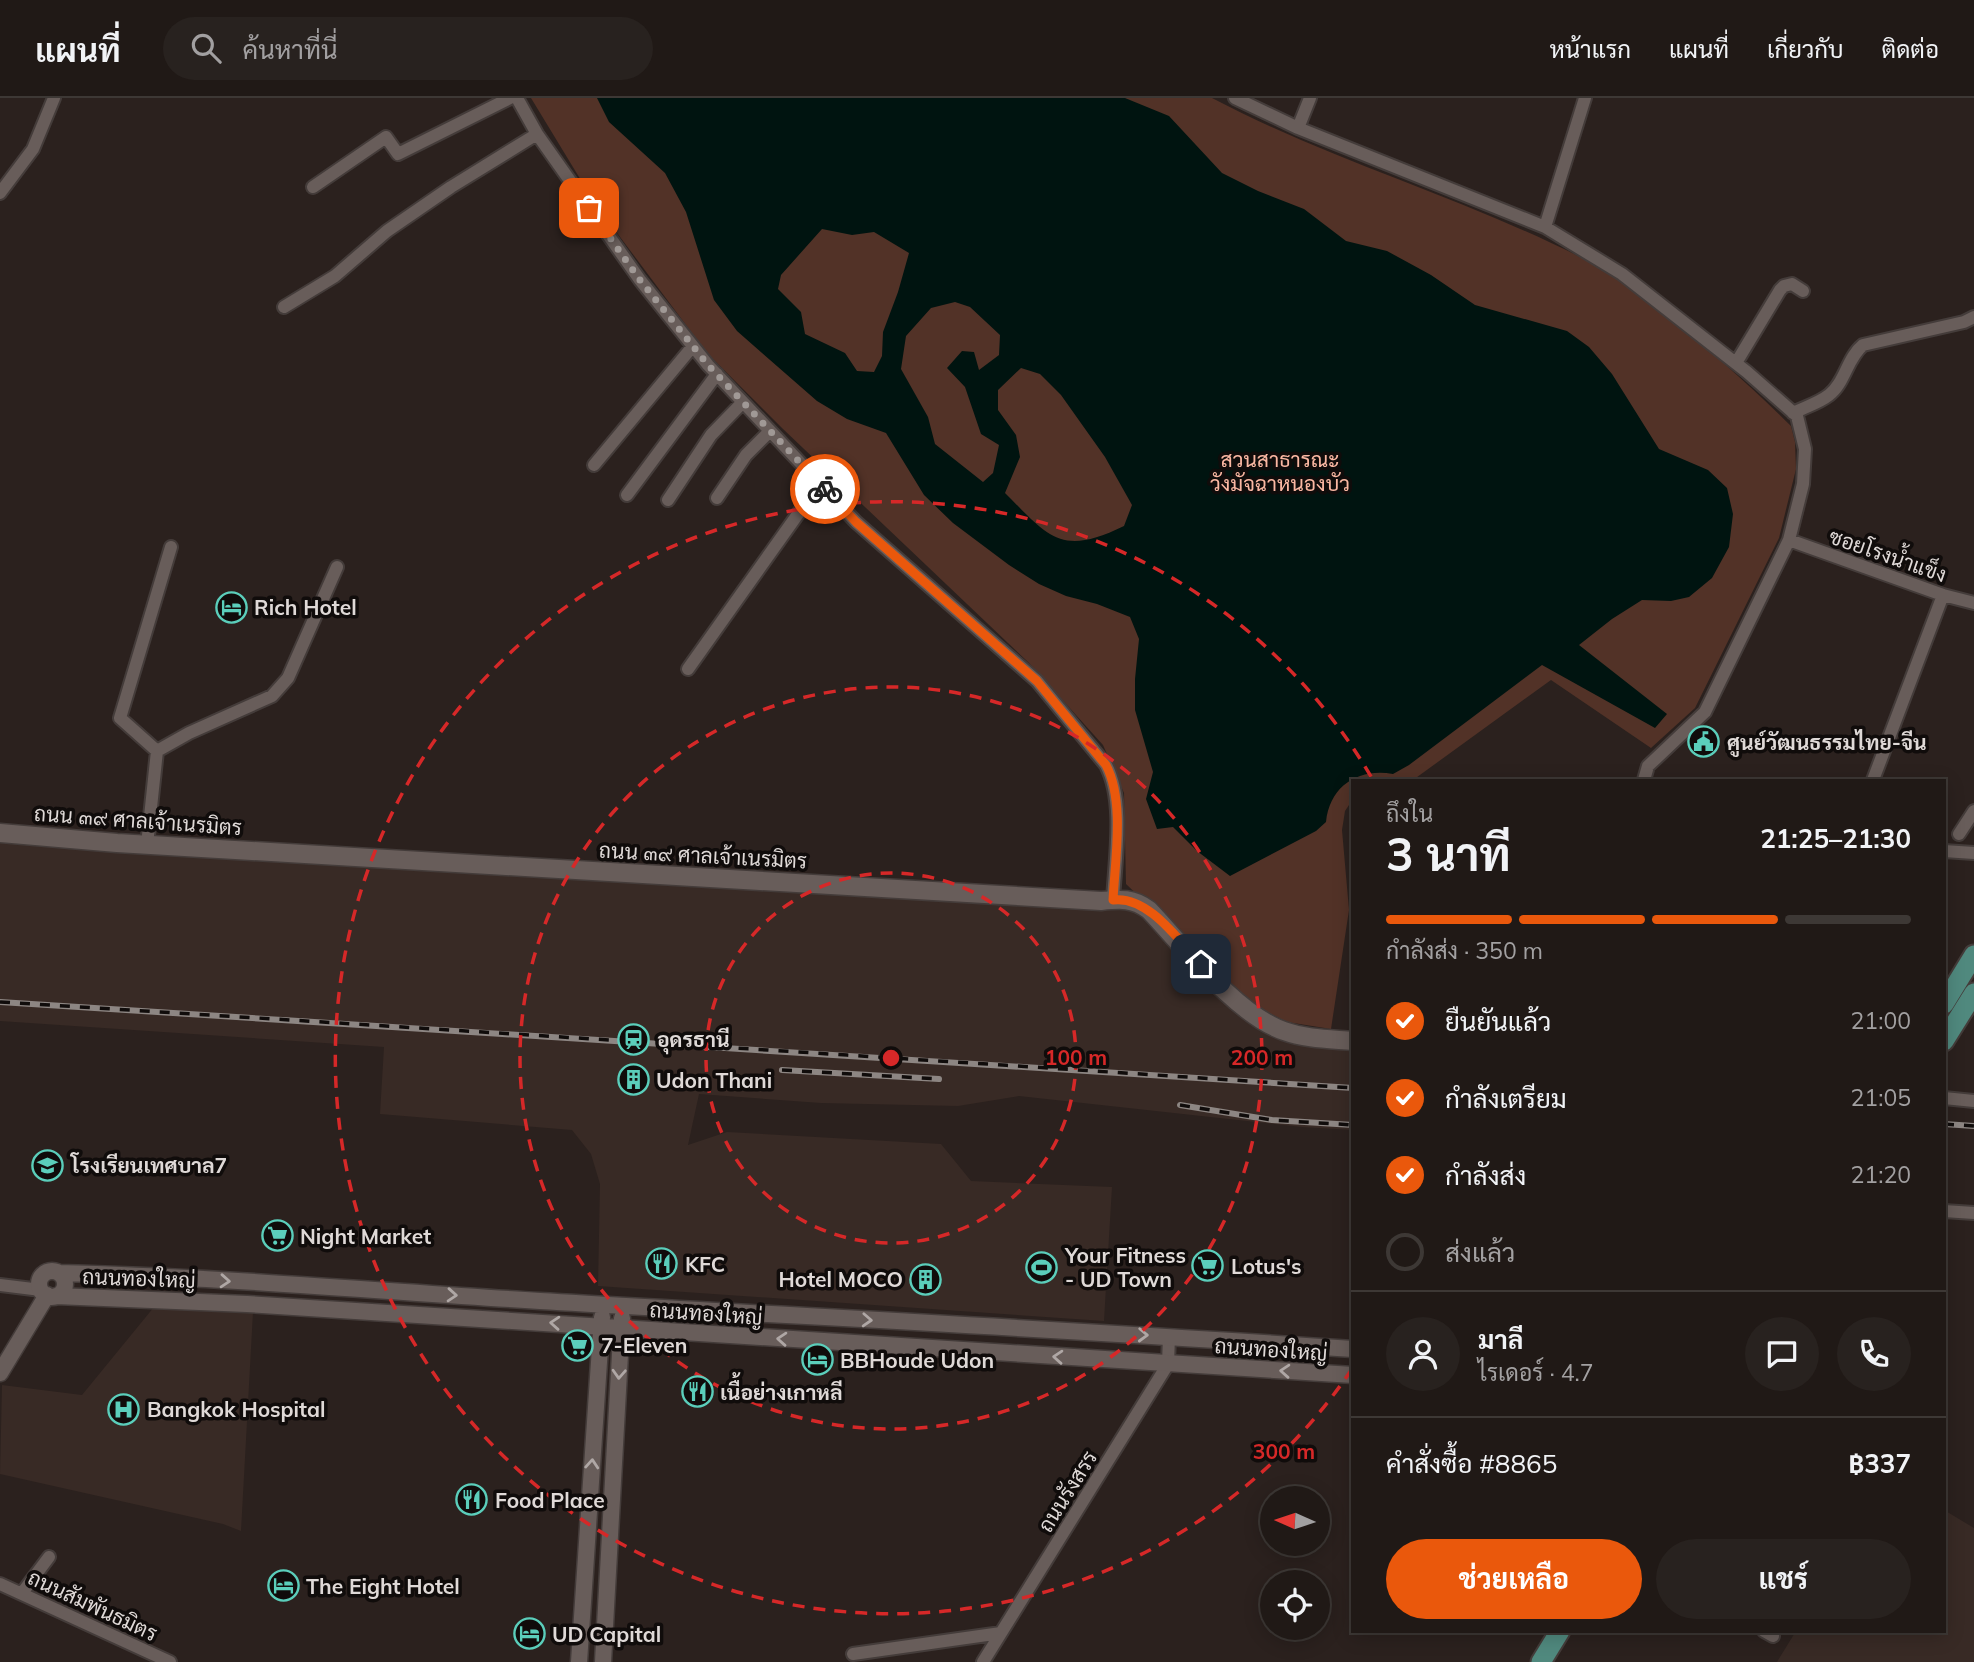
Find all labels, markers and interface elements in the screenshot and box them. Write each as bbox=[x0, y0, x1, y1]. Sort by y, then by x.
search box bbox=[163, 17, 653, 80]
text: แผนที่ bbox=[35, 29, 121, 70]
icon: search bbox=[187, 29, 225, 67]
text: ค้นหาที่นี่ bbox=[243, 33, 338, 66]
text: หน้าแรก bbox=[1550, 34, 1631, 64]
text: แผนที่ bbox=[1669, 34, 1729, 64]
text: เกี่ยวกับ bbox=[1767, 34, 1844, 64]
text: ติดต่อ bbox=[1882, 34, 1939, 64]
pin bbox=[559, 178, 619, 238]
icon: bag bbox=[570, 189, 608, 227]
park label: สวนสาธารณะ วังมัจฉาหนองบัว bbox=[1210, 446, 1350, 496]
courier bbox=[790, 454, 860, 524]
icon: bike bbox=[806, 470, 844, 508]
street label: ซอยโรงน้ำแข็ง bbox=[1826, 519, 1952, 587]
hotel icon: Rich Hotel bbox=[214, 590, 248, 624]
place label: Rich Hotel bbox=[254, 594, 357, 620]
public building icon: ศูนย์วัฒนธรรมไทย-จีน bbox=[1687, 725, 1721, 759]
place label: ศูนย์วัฒนธรรมไทย-จีน bbox=[1727, 729, 1927, 757]
text: ถึงใน bbox=[1386, 799, 1433, 828]
street label: ถนน ๓๙ ศาลเจ้าเนรมิตร bbox=[33, 800, 243, 840]
text: 21:25–21:30 bbox=[1760, 822, 1911, 855]
text: 3 นาที bbox=[1386, 825, 1511, 883]
street label: ถนน ๓๙ ศาลเจ้าเนรมิตร bbox=[598, 837, 808, 873]
pin bbox=[1171, 934, 1231, 994]
text: กำลังส่ง · 350 m bbox=[1386, 936, 1543, 965]
icon: home bbox=[1182, 945, 1220, 983]
icon: check bbox=[1386, 1002, 1424, 1040]
text: ยืนยันแล้ว bbox=[1445, 1005, 1551, 1038]
text: 21:00 bbox=[1851, 1006, 1911, 1035]
station icon: อุดรธานี bbox=[617, 1022, 651, 1056]
place label: อุดรธานี bbox=[657, 1026, 730, 1055]
text: 100 m bbox=[1045, 1044, 1107, 1070]
text: 200 m bbox=[1231, 1044, 1293, 1070]
centre of rings bbox=[879, 1046, 903, 1070]
building icon: Udon Thani bbox=[616, 1063, 650, 1097]
place label: Udon Thani bbox=[656, 1067, 772, 1093]
icon: check bbox=[1386, 1079, 1424, 1117]
text: กำลังเตรียม bbox=[1445, 1082, 1567, 1115]
text: 21:05 bbox=[1851, 1083, 1911, 1112]
school or university icon: โรงเรียนเทศบาล7 bbox=[31, 1148, 65, 1182]
place label: โรงเรียนเทศบาล7 bbox=[69, 1152, 227, 1178]
icon: check bbox=[1386, 1156, 1424, 1194]
text: กำลังส่ง bbox=[1445, 1159, 1526, 1192]
text: 21:20 bbox=[1851, 1160, 1911, 1189]
supermarket icon: Night Market bbox=[260, 1219, 294, 1253]
place label: Night Market bbox=[300, 1223, 431, 1249]
text: ส่งแล้ว bbox=[1445, 1236, 1515, 1269]
place label: Your Fitness - UD Town bbox=[1064, 1242, 1186, 1292]
restaurant icon: KFC bbox=[645, 1247, 679, 1281]
supermarket icon: Lotus's bbox=[1191, 1249, 1225, 1283]
sports icon: Your Fitness - UD Town bbox=[1025, 1250, 1059, 1284]
place label: KFC bbox=[685, 1251, 725, 1277]
place label: Lotus's bbox=[1231, 1253, 1302, 1279]
building icon: Hotel MOCO bbox=[909, 1262, 943, 1296]
street label: ถนนทองใหญ่ bbox=[82, 1263, 196, 1293]
place label: Hotel MOCO bbox=[779, 1266, 903, 1292]
one-way arrow bbox=[219, 1273, 230, 1288]
one-way arrow bbox=[446, 1287, 457, 1302]
street label: ถนนทองใหญ่ bbox=[649, 1296, 763, 1330]
one-way arrow bbox=[862, 1312, 873, 1327]
one-way arrow bbox=[549, 1316, 560, 1331]
button: person bbox=[1386, 1317, 1460, 1391]
button: chat bbox=[1745, 1317, 1819, 1391]
button: phone bbox=[1837, 1317, 1911, 1391]
text: มาลี bbox=[1478, 1323, 1523, 1356]
one-way arrow bbox=[1138, 1327, 1149, 1342]
supermarket icon: 7-Eleven bbox=[561, 1328, 595, 1362]
place label: 7-Eleven bbox=[601, 1332, 688, 1358]
one-way arrow bbox=[776, 1332, 787, 1347]
street label: ถนนทองใหญ่ bbox=[1214, 1332, 1328, 1366]
hotel icon: BBHoude Udon bbox=[800, 1343, 834, 1377]
place label: BBHoude Udon bbox=[840, 1347, 994, 1373]
one-way arrow bbox=[1052, 1350, 1063, 1365]
text: ไรเดอร์ · 4.7 bbox=[1478, 1358, 1594, 1387]
one-way arrow bbox=[1279, 1364, 1290, 1379]
one-way arrow bbox=[611, 1369, 626, 1380]
place label: เนื้อย่างเกาหลี bbox=[720, 1372, 843, 1405]
restaurant icon: เนื้อย่างเกาหลี bbox=[680, 1375, 714, 1409]
hospital icon: Bangkok Hospital bbox=[107, 1392, 141, 1426]
place label: Bangkok Hospital bbox=[147, 1396, 326, 1422]
text: 300 m bbox=[1253, 1438, 1315, 1464]
street label: ถนนรังสรร bbox=[1032, 1445, 1102, 1537]
text: คำสั่งซื้อ #8865 bbox=[1386, 1447, 1557, 1480]
text: ฿337 bbox=[1849, 1447, 1911, 1480]
one-way arrow bbox=[584, 1459, 599, 1470]
restaurant icon: Food Place bbox=[455, 1483, 489, 1517]
north arrow bbox=[1260, 1486, 1330, 1556]
map controls bbox=[1260, 1486, 1330, 1640]
place label: Food Place bbox=[495, 1487, 605, 1513]
button: ช่วยเหลือ bbox=[1386, 1539, 1642, 1619]
button: แชร์ bbox=[1656, 1539, 1911, 1619]
street label: ถนนสัมพันธมิตร bbox=[24, 1564, 162, 1646]
hotel icon: The Eight Hotel bbox=[266, 1569, 300, 1603]
button: locate bbox=[1260, 1570, 1330, 1640]
place label: The Eight Hotel bbox=[306, 1573, 460, 1599]
hotel icon: UD Capital bbox=[512, 1617, 546, 1651]
place label: UD Capital bbox=[552, 1621, 661, 1647]

